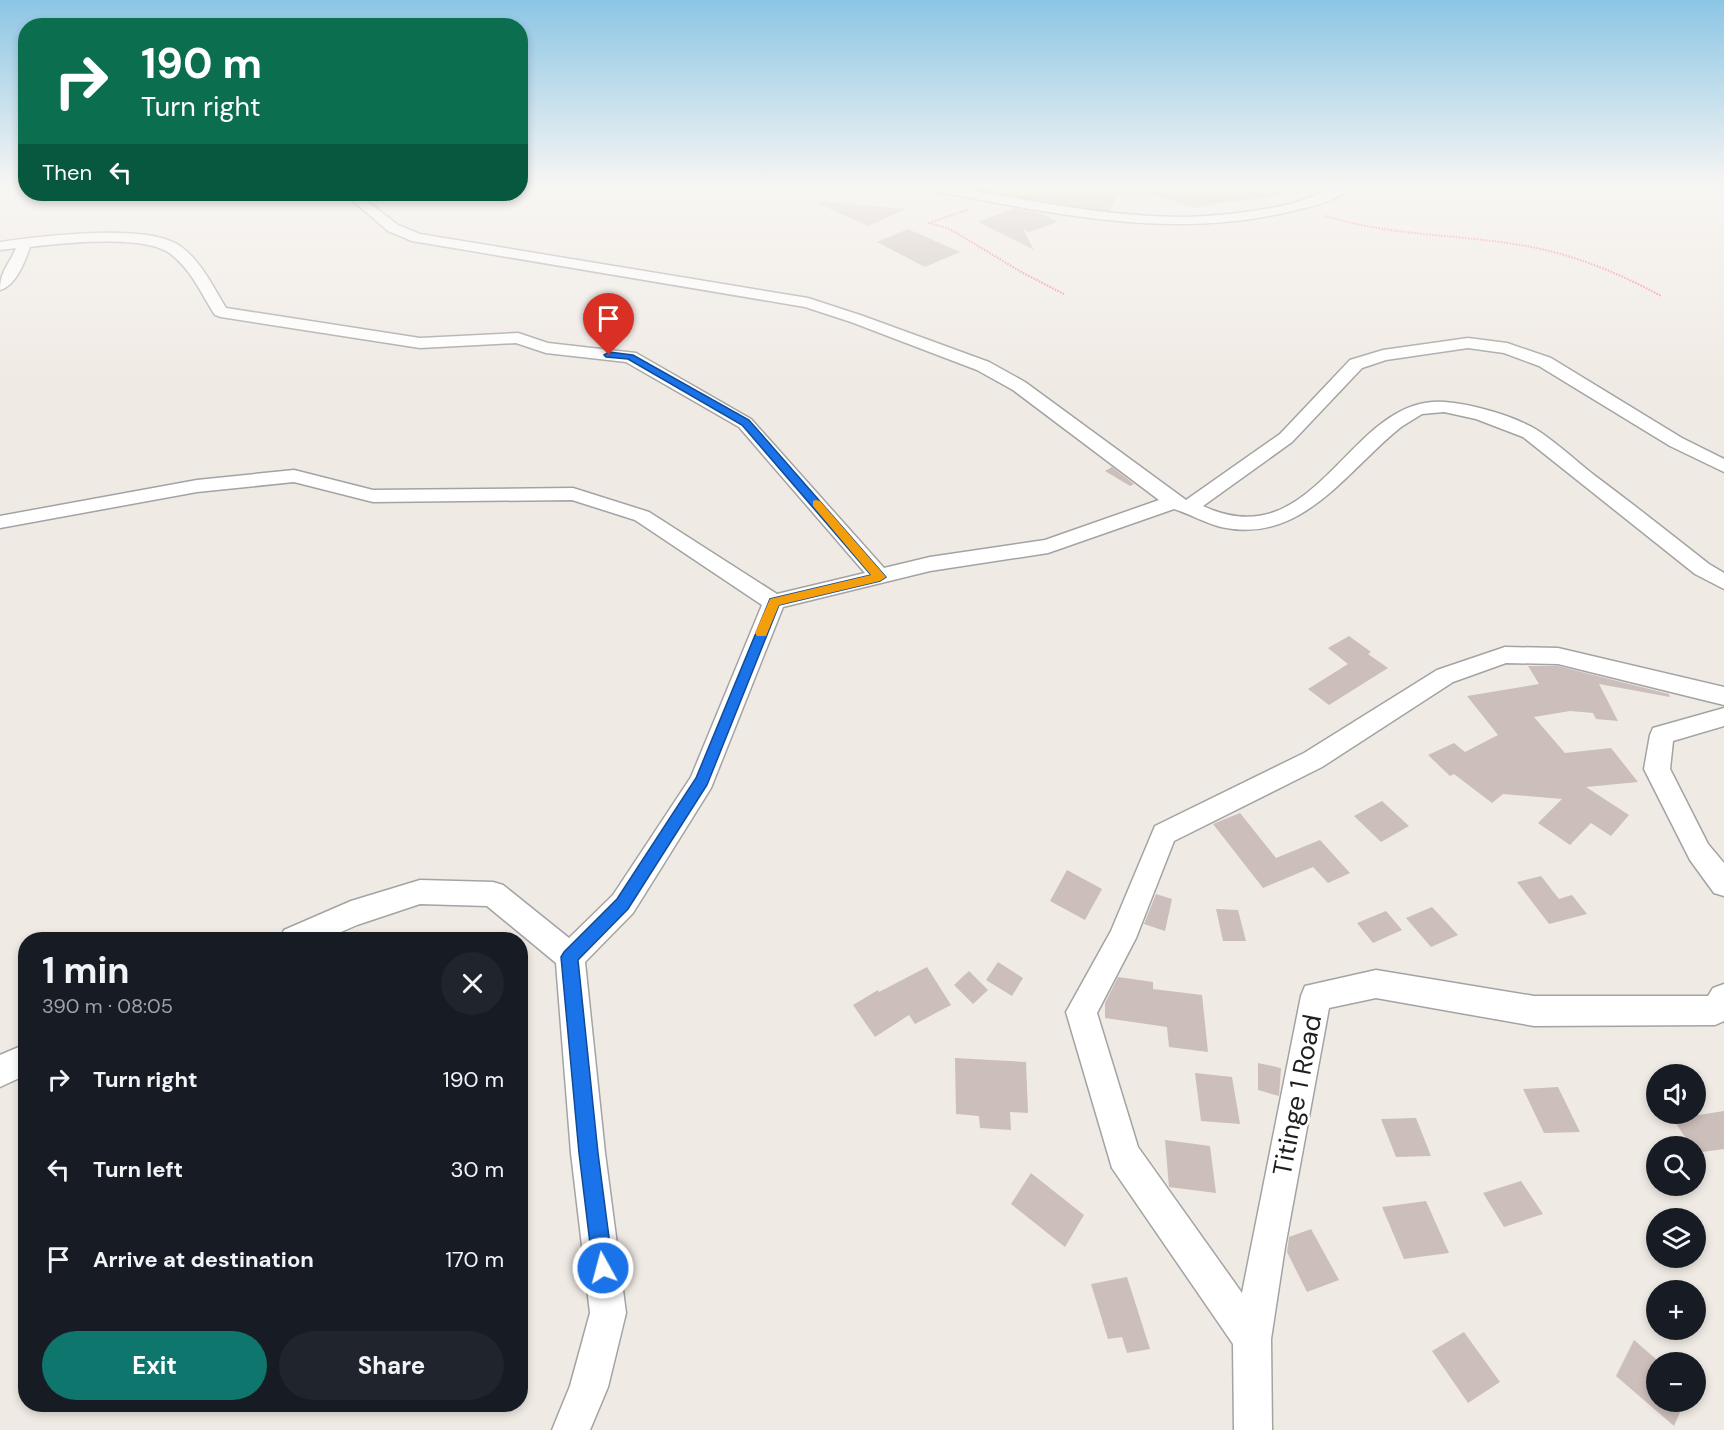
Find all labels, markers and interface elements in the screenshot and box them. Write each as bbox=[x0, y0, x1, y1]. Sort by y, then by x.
text: 190 m bbox=[141, 36, 262, 91]
icon: right bbox=[42, 42, 120, 120]
text: Turn right bbox=[141, 89, 261, 124]
icon: left bbox=[104, 156, 137, 189]
text: Then bbox=[42, 158, 92, 187]
pin bbox=[583, 293, 634, 355]
icon: arrive bbox=[592, 302, 625, 335]
text: 1 min bbox=[42, 947, 130, 994]
button: close bbox=[441, 952, 504, 1015]
text: 390 m · 08:05 bbox=[42, 993, 173, 1019]
street label: Titinge 1 Road bbox=[1265, 1012, 1329, 1178]
icon: right bbox=[42, 1063, 75, 1096]
map controls bbox=[1646, 1064, 1706, 1412]
button: sound bbox=[1646, 1064, 1706, 1124]
text: Turn right bbox=[93, 1065, 198, 1094]
text: 190 m bbox=[443, 1065, 504, 1094]
button: search bbox=[1646, 1136, 1706, 1196]
icon: left bbox=[42, 1153, 75, 1186]
text: Turn left bbox=[93, 1155, 183, 1184]
text: 30 m bbox=[450, 1155, 504, 1184]
button: layers bbox=[1646, 1208, 1706, 1268]
position arrow bbox=[571, 1236, 635, 1300]
icon: arrive bbox=[42, 1243, 75, 1276]
text: Arrive at destination bbox=[93, 1245, 314, 1274]
text: 170 m bbox=[445, 1245, 504, 1274]
button: + bbox=[1646, 1280, 1706, 1340]
button: Exit bbox=[42, 1331, 267, 1400]
button: Share bbox=[279, 1331, 504, 1400]
button: − bbox=[1646, 1352, 1706, 1412]

